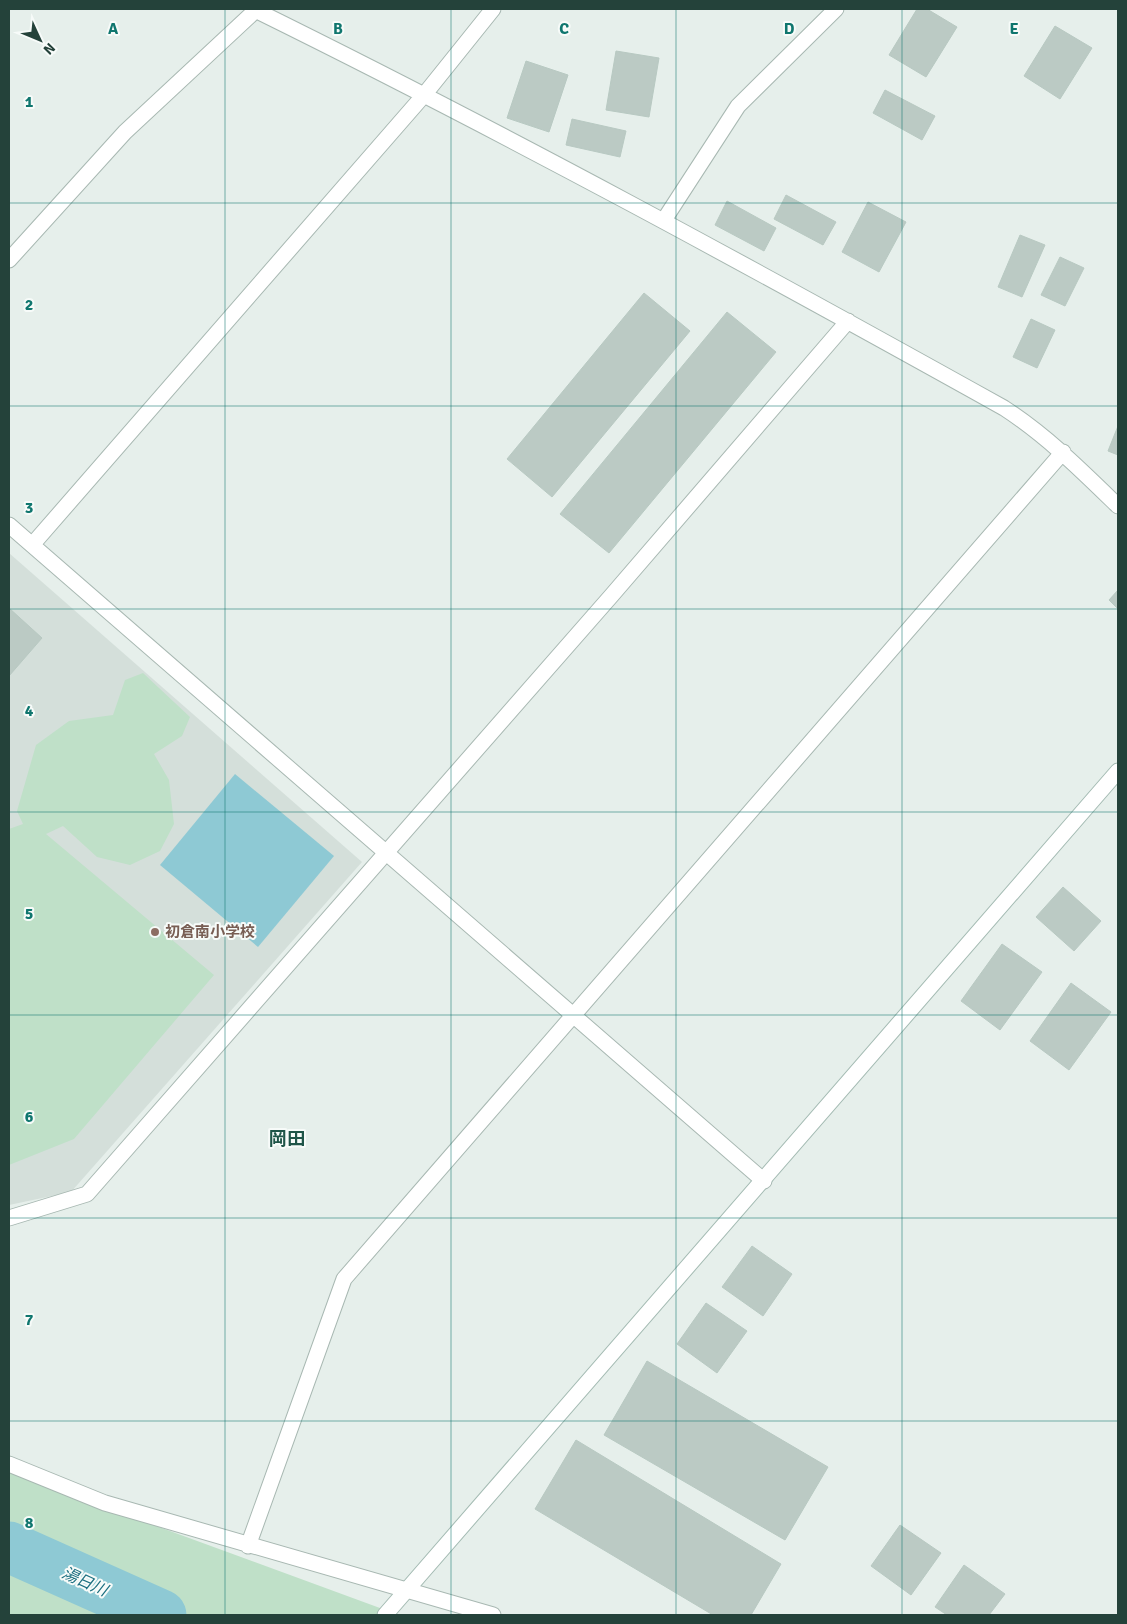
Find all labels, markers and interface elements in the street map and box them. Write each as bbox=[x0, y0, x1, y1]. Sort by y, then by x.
north arrow bbox=[15, 15, 65, 65]
text: A bbox=[108, 19, 119, 39]
text: B bbox=[333, 19, 343, 39]
text: C bbox=[559, 19, 569, 39]
text: D bbox=[784, 19, 795, 39]
text: E bbox=[1009, 19, 1019, 39]
text: N bbox=[39, 39, 58, 58]
text: 1 bbox=[25, 92, 34, 112]
text: 2 bbox=[25, 295, 33, 315]
text: 3 bbox=[25, 498, 33, 518]
text: 4 bbox=[25, 701, 34, 721]
text: 5 bbox=[25, 904, 33, 924]
place label: 初倉南小学校 bbox=[165, 923, 255, 941]
marker: 初倉南小学校 bbox=[149, 926, 161, 938]
text: 6 bbox=[25, 1107, 34, 1127]
district label: 岡田 bbox=[269, 1128, 305, 1150]
text: 7 bbox=[25, 1310, 34, 1330]
text: 8 bbox=[25, 1513, 34, 1533]
water label: 湯日川 bbox=[59, 1563, 112, 1602]

